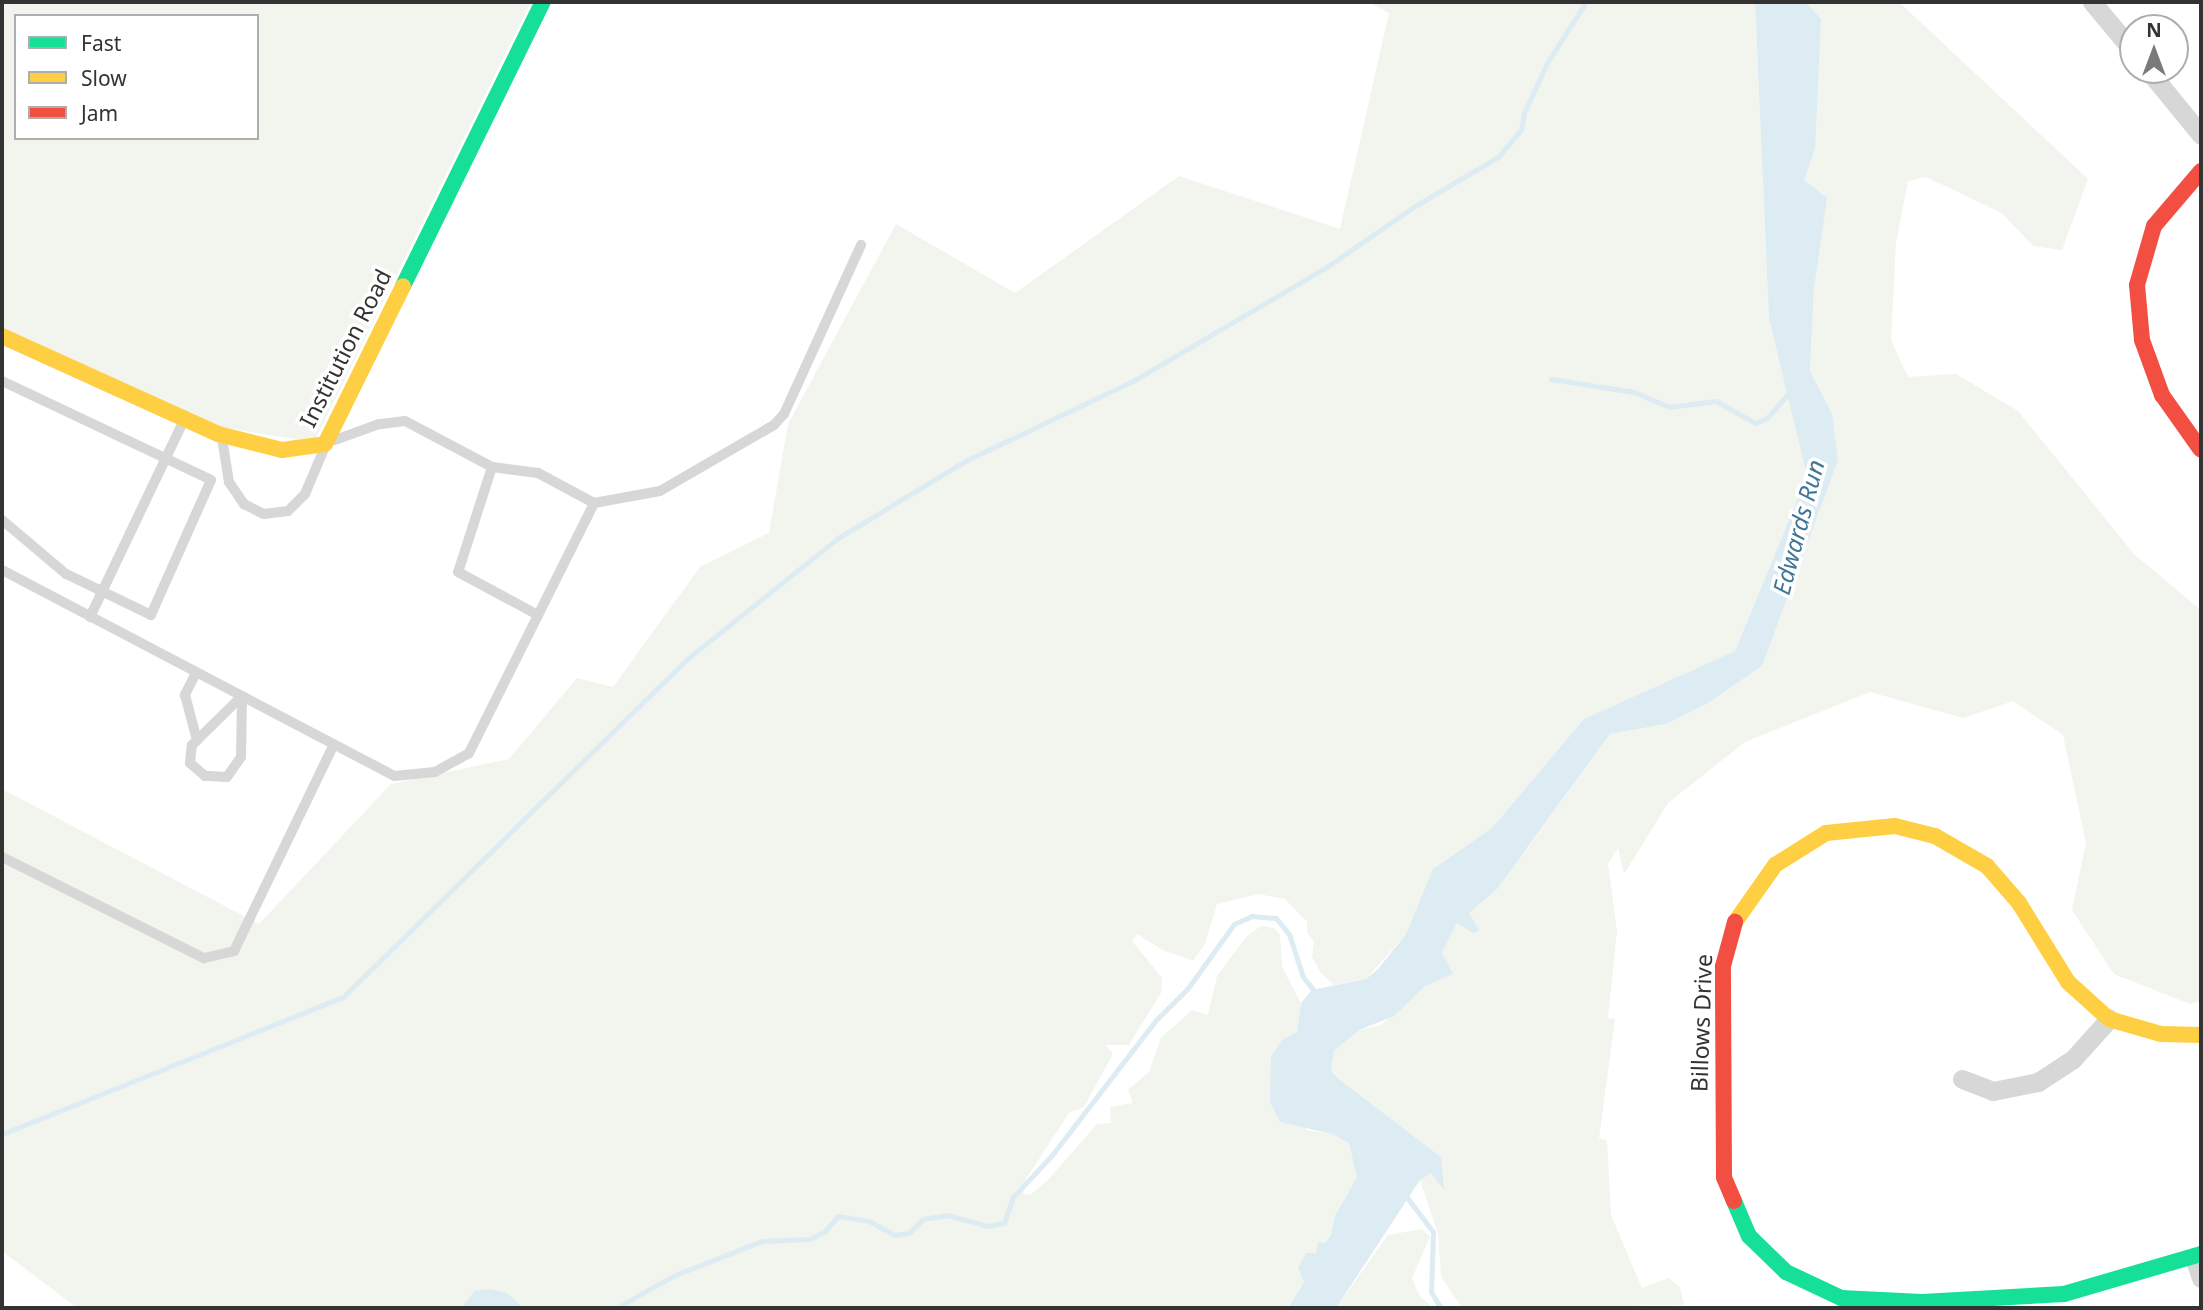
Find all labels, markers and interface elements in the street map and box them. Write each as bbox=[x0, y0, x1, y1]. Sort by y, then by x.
legend bbox=[14, 14, 259, 140]
north arrow bbox=[2119, 14, 2189, 84]
text: N bbox=[2146, 17, 2162, 43]
text: Fast bbox=[81, 29, 121, 57]
text: Slow bbox=[81, 64, 127, 92]
text: Jam bbox=[81, 99, 118, 127]
street label: Institution Road bbox=[293, 264, 397, 432]
water label: Edwards Run bbox=[1766, 456, 1830, 598]
street label: Billows Drive bbox=[1685, 953, 1717, 1093]

